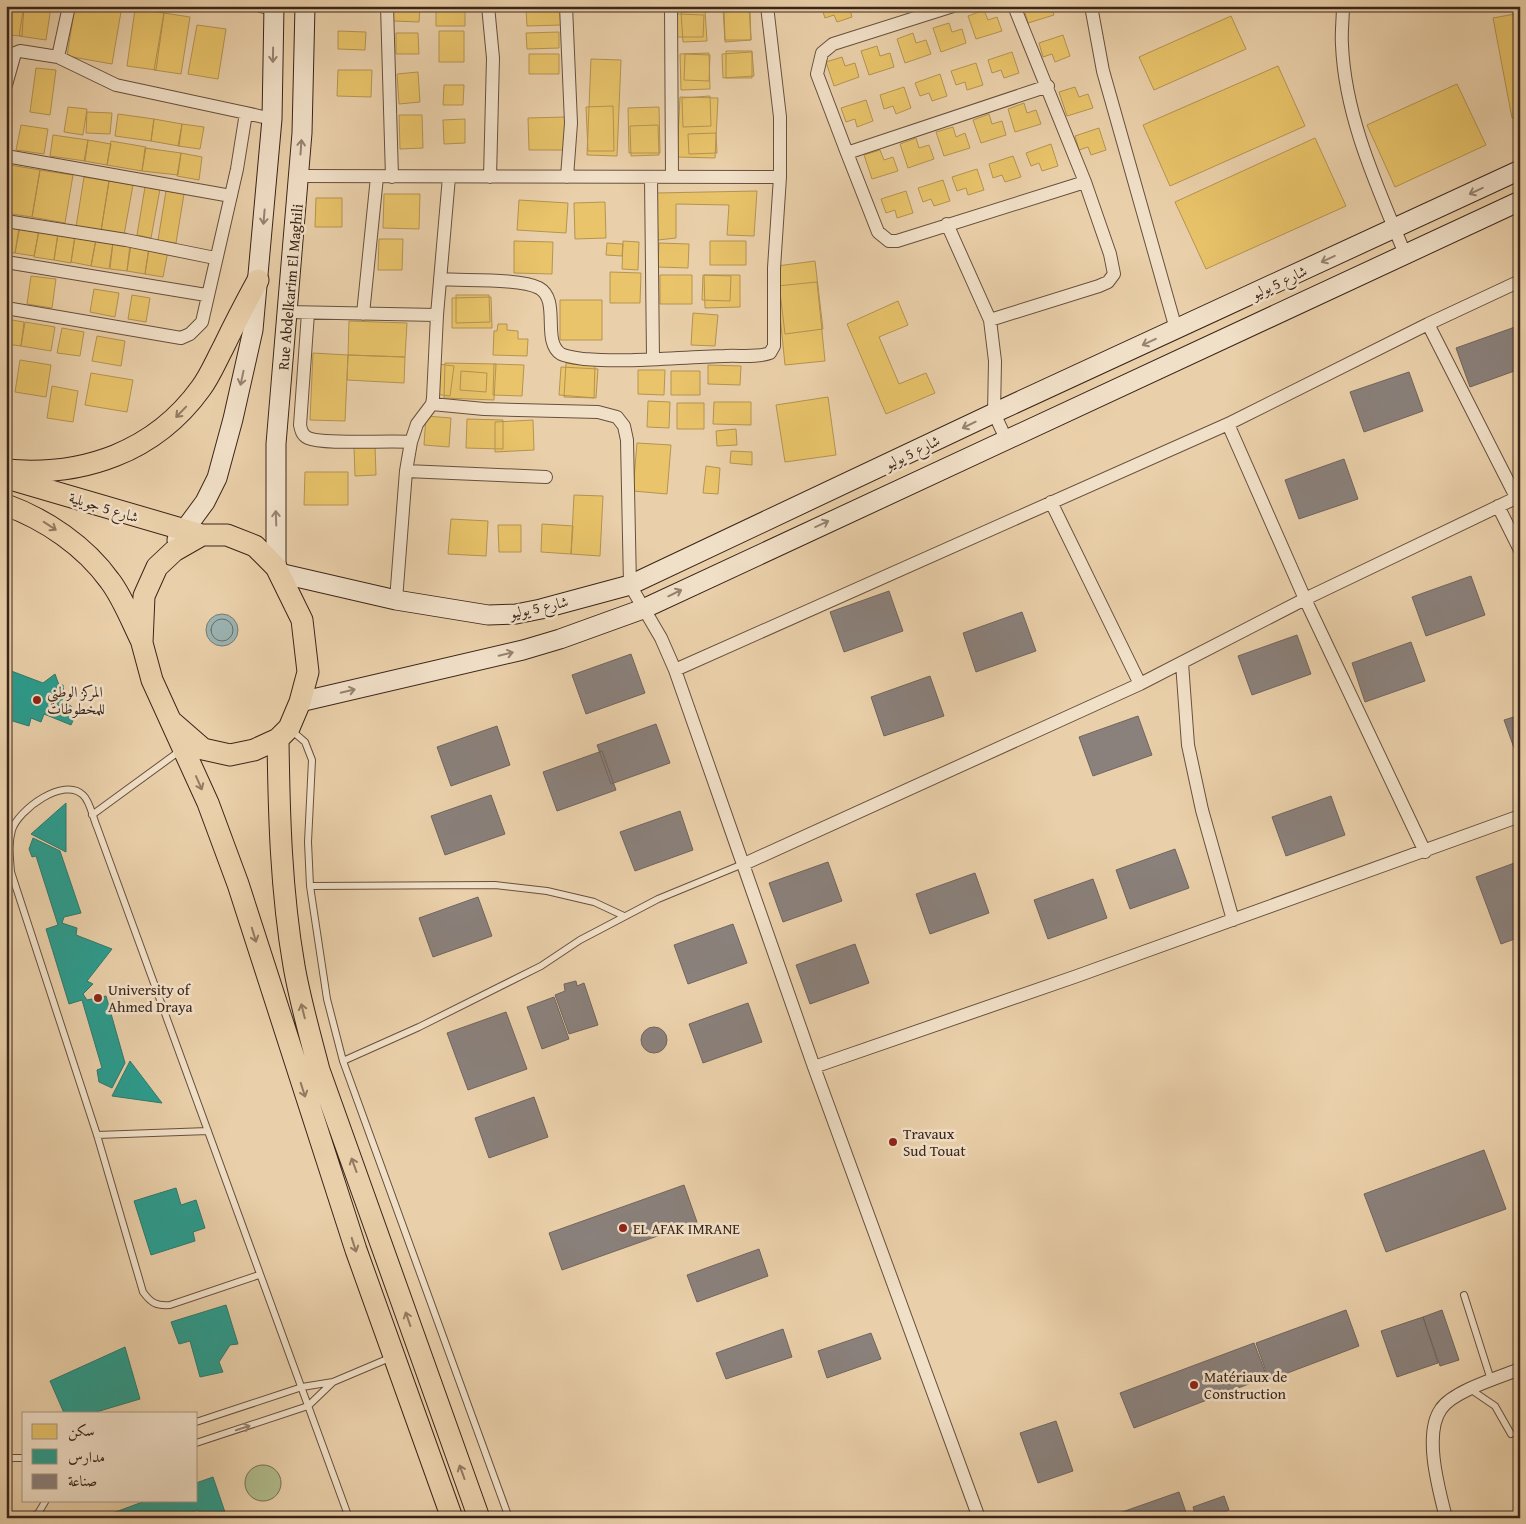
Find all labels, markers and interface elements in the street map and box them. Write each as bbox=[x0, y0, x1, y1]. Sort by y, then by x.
one-way arrow bbox=[268, 46, 278, 63]
one-way arrow bbox=[297, 139, 306, 155]
one-way arrow bbox=[1468, 186, 1483, 196]
street label: Rue Abdelkarim El Maghili bbox=[272, 203, 308, 371]
one-way arrow bbox=[259, 209, 268, 225]
one-way arrow bbox=[1321, 255, 1336, 264]
street label: شارع 5 يوليو bbox=[1246, 260, 1312, 308]
one-way arrow bbox=[1142, 337, 1157, 347]
one-way arrow bbox=[237, 369, 246, 385]
one-way arrow bbox=[175, 406, 187, 418]
one-way arrow bbox=[962, 420, 977, 430]
street label: شارع 5 يوليو bbox=[879, 430, 945, 478]
street label: شارع 5 جويلية bbox=[66, 486, 141, 530]
one-way arrow bbox=[271, 510, 281, 526]
one-way arrow bbox=[814, 519, 829, 528]
one-way arrow bbox=[42, 521, 56, 531]
one-way arrow bbox=[667, 588, 682, 597]
street label: شارع 5 يوليو bbox=[506, 591, 571, 627]
one-way arrow bbox=[497, 649, 513, 658]
place label: المركز الوطني للمخطوطات bbox=[47, 681, 105, 719]
one-way arrow bbox=[339, 686, 355, 695]
marker: المركز الوطني للمخطوطات bbox=[31, 694, 43, 706]
one-way arrow bbox=[195, 775, 205, 790]
one-way arrow bbox=[250, 927, 259, 943]
place label: University of Ahmed Draya bbox=[108, 979, 193, 1017]
marker: University of Ahmed Draya bbox=[92, 992, 104, 1004]
one-way arrow bbox=[298, 1004, 307, 1020]
one-way arrow bbox=[299, 1082, 308, 1098]
place label: Travaux Sud Touat bbox=[903, 1123, 966, 1161]
marker: Travaux Sud Touat bbox=[887, 1136, 899, 1148]
one-way arrow bbox=[349, 1158, 358, 1174]
place label: EL AFAK IMRANE bbox=[633, 1218, 740, 1239]
marker: EL AFAK IMRANE bbox=[617, 1222, 629, 1234]
one-way arrow bbox=[350, 1236, 359, 1252]
one-way arrow bbox=[403, 1311, 412, 1327]
place label: Matériaux de Construction bbox=[1204, 1366, 1287, 1404]
marker: Matériaux de Construction bbox=[1188, 1379, 1200, 1391]
legend bbox=[22, 1412, 198, 1502]
text: سكن bbox=[68, 1420, 95, 1441]
one-way arrow bbox=[234, 1423, 250, 1432]
text: مدارس bbox=[68, 1446, 105, 1467]
one-way arrow bbox=[457, 1465, 466, 1480]
text: صناعة bbox=[68, 1470, 97, 1491]

